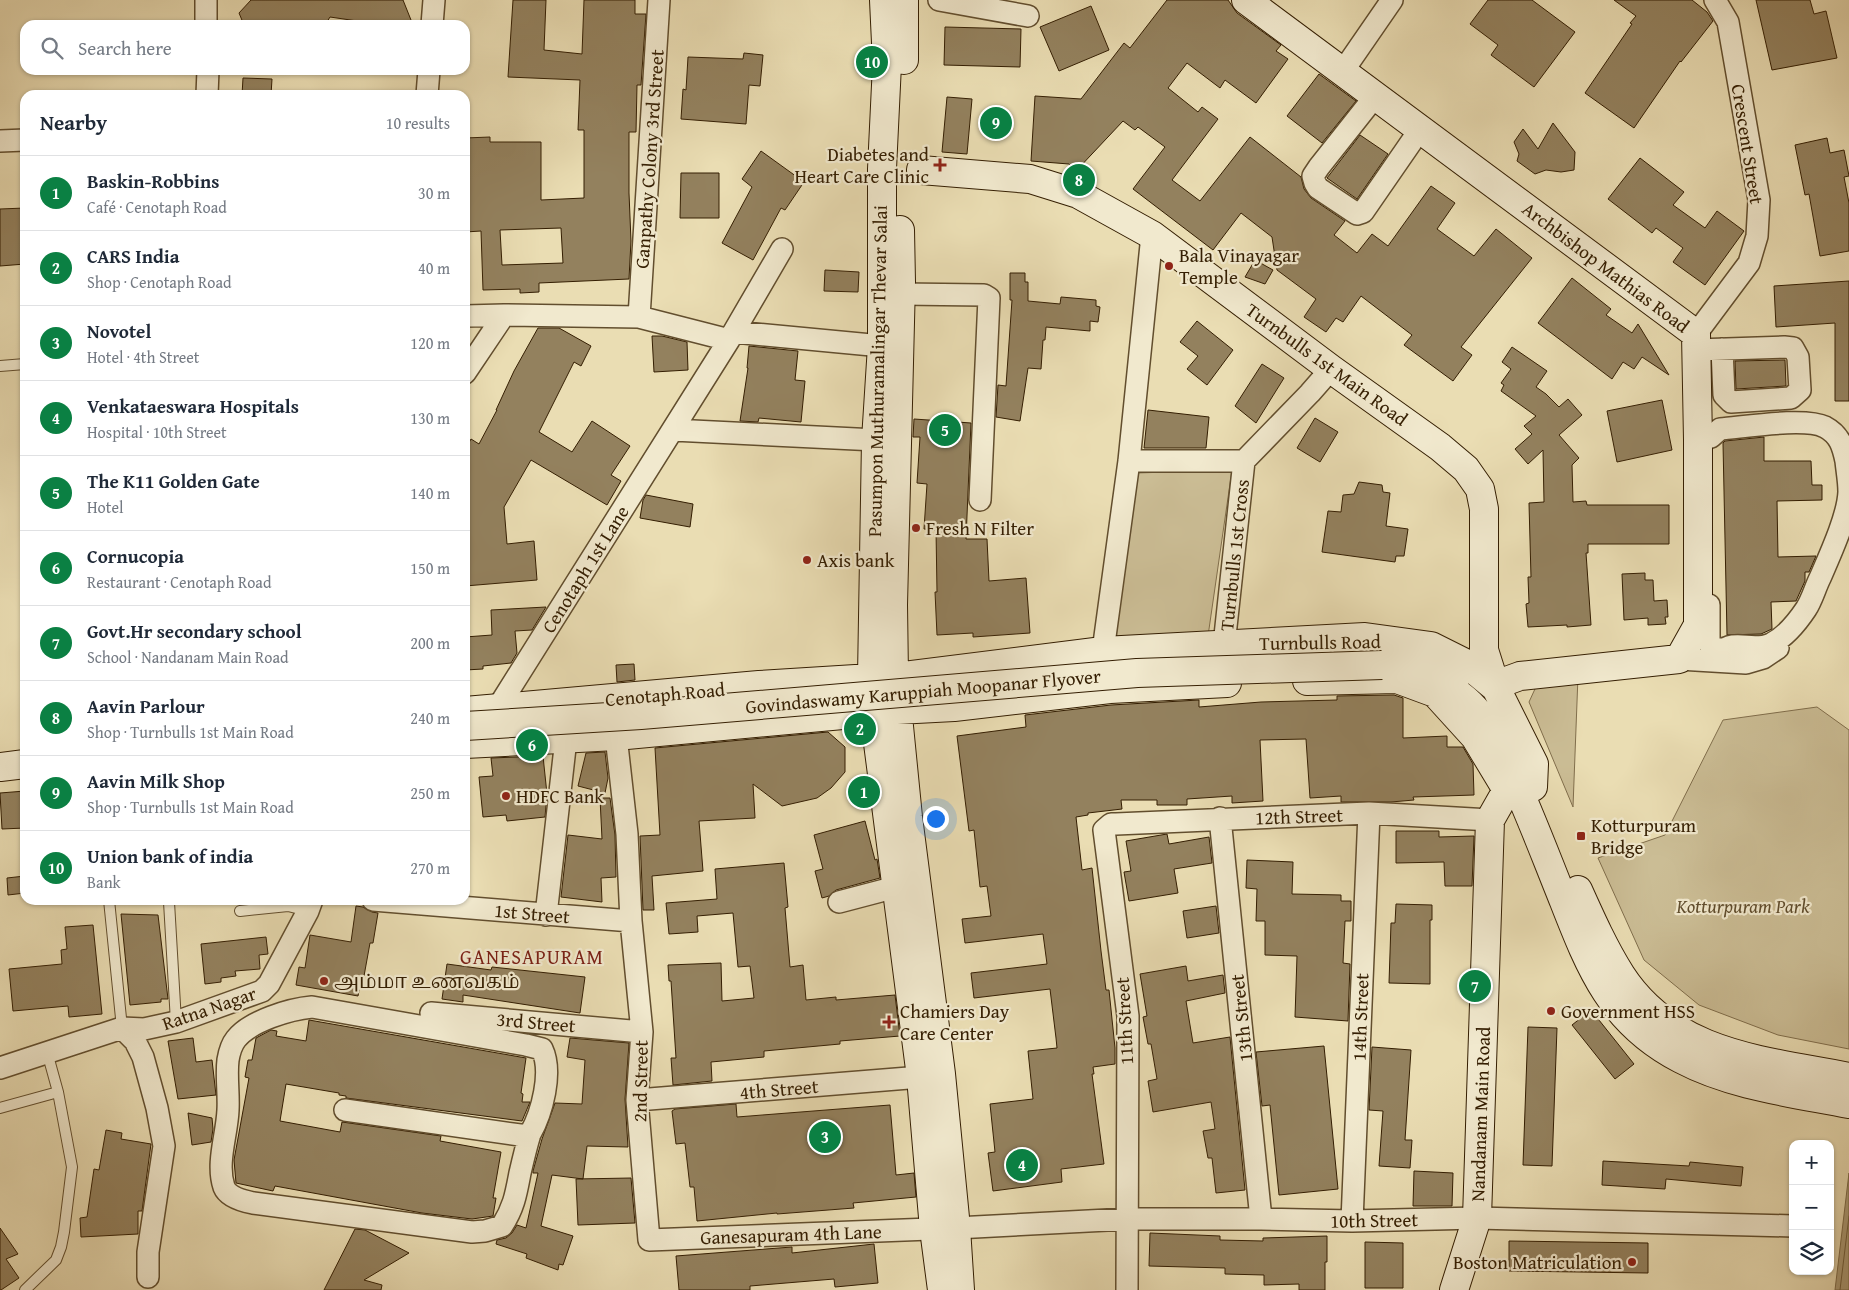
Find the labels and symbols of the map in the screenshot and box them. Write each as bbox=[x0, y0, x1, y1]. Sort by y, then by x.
pin: 10 bbox=[856, 43, 888, 81]
street label: Ganpathy Colony 3rd Street bbox=[627, 48, 671, 270]
street label: Crescent Street bbox=[1725, 82, 1771, 206]
pin: 9 bbox=[980, 104, 1012, 142]
place label: Diabetes and Heart Care Clinic bbox=[794, 140, 930, 190]
marker: Diabetes and Heart Care Clinic bbox=[933, 158, 947, 172]
pin: 8 bbox=[1063, 161, 1095, 199]
street label: Archbishop Mathias Road bbox=[1516, 195, 1696, 340]
street label: Pasumpon Muthuramalingar Thevar Salai bbox=[860, 205, 894, 537]
place label: Bala Vinayagar Temple bbox=[1179, 241, 1299, 291]
marker: Bala Vinayagar Temple bbox=[1163, 260, 1175, 272]
street label: Turnbulls 1st Main Road bbox=[1240, 296, 1414, 433]
pin: 5 bbox=[929, 411, 961, 449]
street label: Turnbulls 1st Cross bbox=[1212, 478, 1256, 632]
street label: Cenotaph 1st Lane bbox=[534, 500, 636, 638]
place label: Fresh N Filter bbox=[926, 514, 1034, 542]
marker: Fresh N Filter bbox=[910, 522, 922, 534]
place label: Axis bank bbox=[817, 546, 895, 574]
marker: Axis bank bbox=[801, 554, 813, 566]
street label: Turnbulls Road bbox=[1259, 627, 1382, 657]
street label: Govindaswamy Karuppiah Moopanar Flyover bbox=[744, 661, 1102, 720]
street label: Cenotaph Road bbox=[604, 675, 727, 713]
pin: 2 bbox=[844, 710, 876, 748]
pin: 6 bbox=[516, 726, 548, 764]
pin: 1 bbox=[848, 773, 880, 811]
place label: HDFC Bank bbox=[516, 782, 604, 810]
marker: HDFC Bank bbox=[500, 790, 512, 802]
street label: 12th Street bbox=[1255, 800, 1344, 832]
your location bbox=[923, 806, 949, 832]
place label: Kotturpuram Bridge bbox=[1591, 811, 1697, 861]
marker: Kotturpuram Bridge bbox=[1575, 830, 1587, 842]
park label: Kotturpuram Park bbox=[1675, 892, 1810, 920]
street label: 1st Street bbox=[493, 896, 571, 930]
district label: GANESAPURAM bbox=[460, 942, 604, 971]
place label: அம்மா உணவகம் bbox=[334, 967, 519, 995]
pin: 7 bbox=[1459, 967, 1491, 1005]
street label: 14th Street bbox=[1344, 972, 1376, 1061]
street label: 13th Street bbox=[1222, 973, 1260, 1063]
marker: அம்மா உணவகம் bbox=[318, 975, 330, 987]
street label: 11th Street bbox=[1108, 976, 1140, 1066]
street label: Ratna Nagar bbox=[158, 979, 260, 1037]
place label: Chamiers Day Care Center bbox=[900, 997, 1010, 1047]
place label: Government HSS bbox=[1561, 997, 1695, 1025]
street label: 3rd Street bbox=[495, 1005, 577, 1039]
marker: Government HSS bbox=[1545, 1005, 1557, 1017]
marker: Chamiers Day Care Center bbox=[882, 1015, 896, 1029]
street label: Nandanam Main Road bbox=[1463, 1025, 1497, 1202]
street label: 2nd Street bbox=[625, 1039, 655, 1122]
street label: 4th Street bbox=[739, 1072, 820, 1106]
pin: 3 bbox=[809, 1118, 841, 1156]
pin: 4 bbox=[1006, 1146, 1038, 1184]
street label: 10th Street bbox=[1330, 1205, 1418, 1235]
street label: Ganesapuram 4th Lane bbox=[700, 1217, 882, 1251]
place label: Boston Matriculation bbox=[1453, 1248, 1622, 1276]
marker: Boston Matriculation bbox=[1626, 1256, 1638, 1268]

